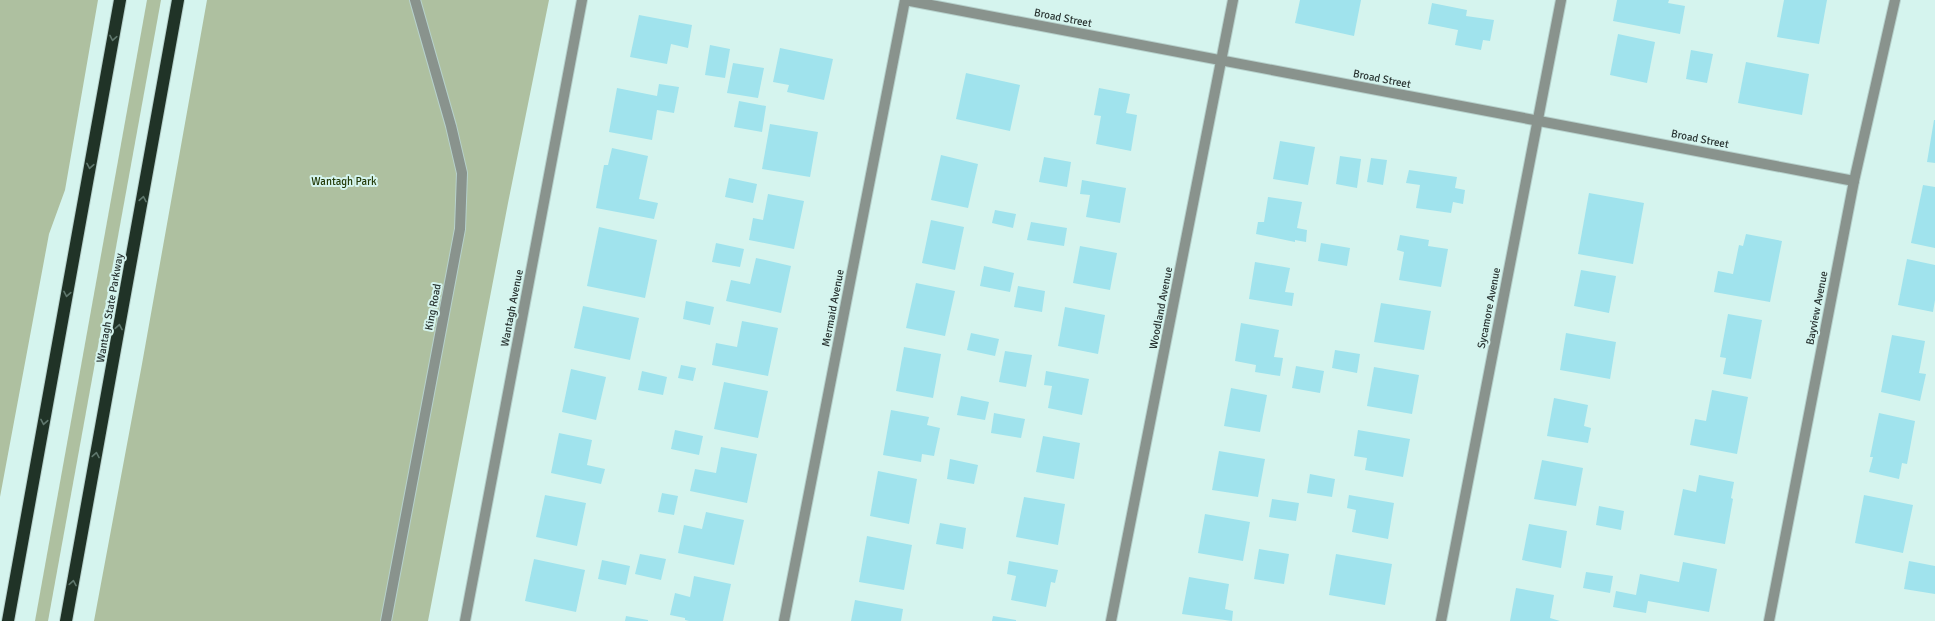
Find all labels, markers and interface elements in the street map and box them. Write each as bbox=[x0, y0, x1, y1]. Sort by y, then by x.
street label: Broad Street bbox=[1033, 6, 1093, 30]
one-way arrow bbox=[110, 35, 118, 41]
street label: Broad Street bbox=[1352, 67, 1412, 91]
street label: Broad Street bbox=[1670, 127, 1730, 151]
one-way arrow bbox=[86, 163, 95, 169]
park label: Wantagh Park bbox=[311, 175, 377, 188]
one-way arrow bbox=[138, 196, 146, 202]
street label: Wantagh State Parkway bbox=[94, 251, 126, 364]
street label: Woodland Avenue bbox=[1147, 266, 1175, 350]
street label: Sycamore Avenue bbox=[1475, 266, 1503, 350]
street label: Wantagh Avenue bbox=[498, 268, 526, 348]
street label: Mermaid Avenue bbox=[819, 268, 847, 348]
street label: Bayview Avenue bbox=[1803, 270, 1831, 346]
street label: King Road bbox=[422, 282, 444, 331]
one-way arrow bbox=[63, 291, 72, 297]
one-way arrow bbox=[115, 324, 123, 330]
one-way arrow bbox=[40, 419, 49, 425]
one-way arrow bbox=[91, 452, 100, 458]
one-way arrow bbox=[68, 580, 77, 586]

